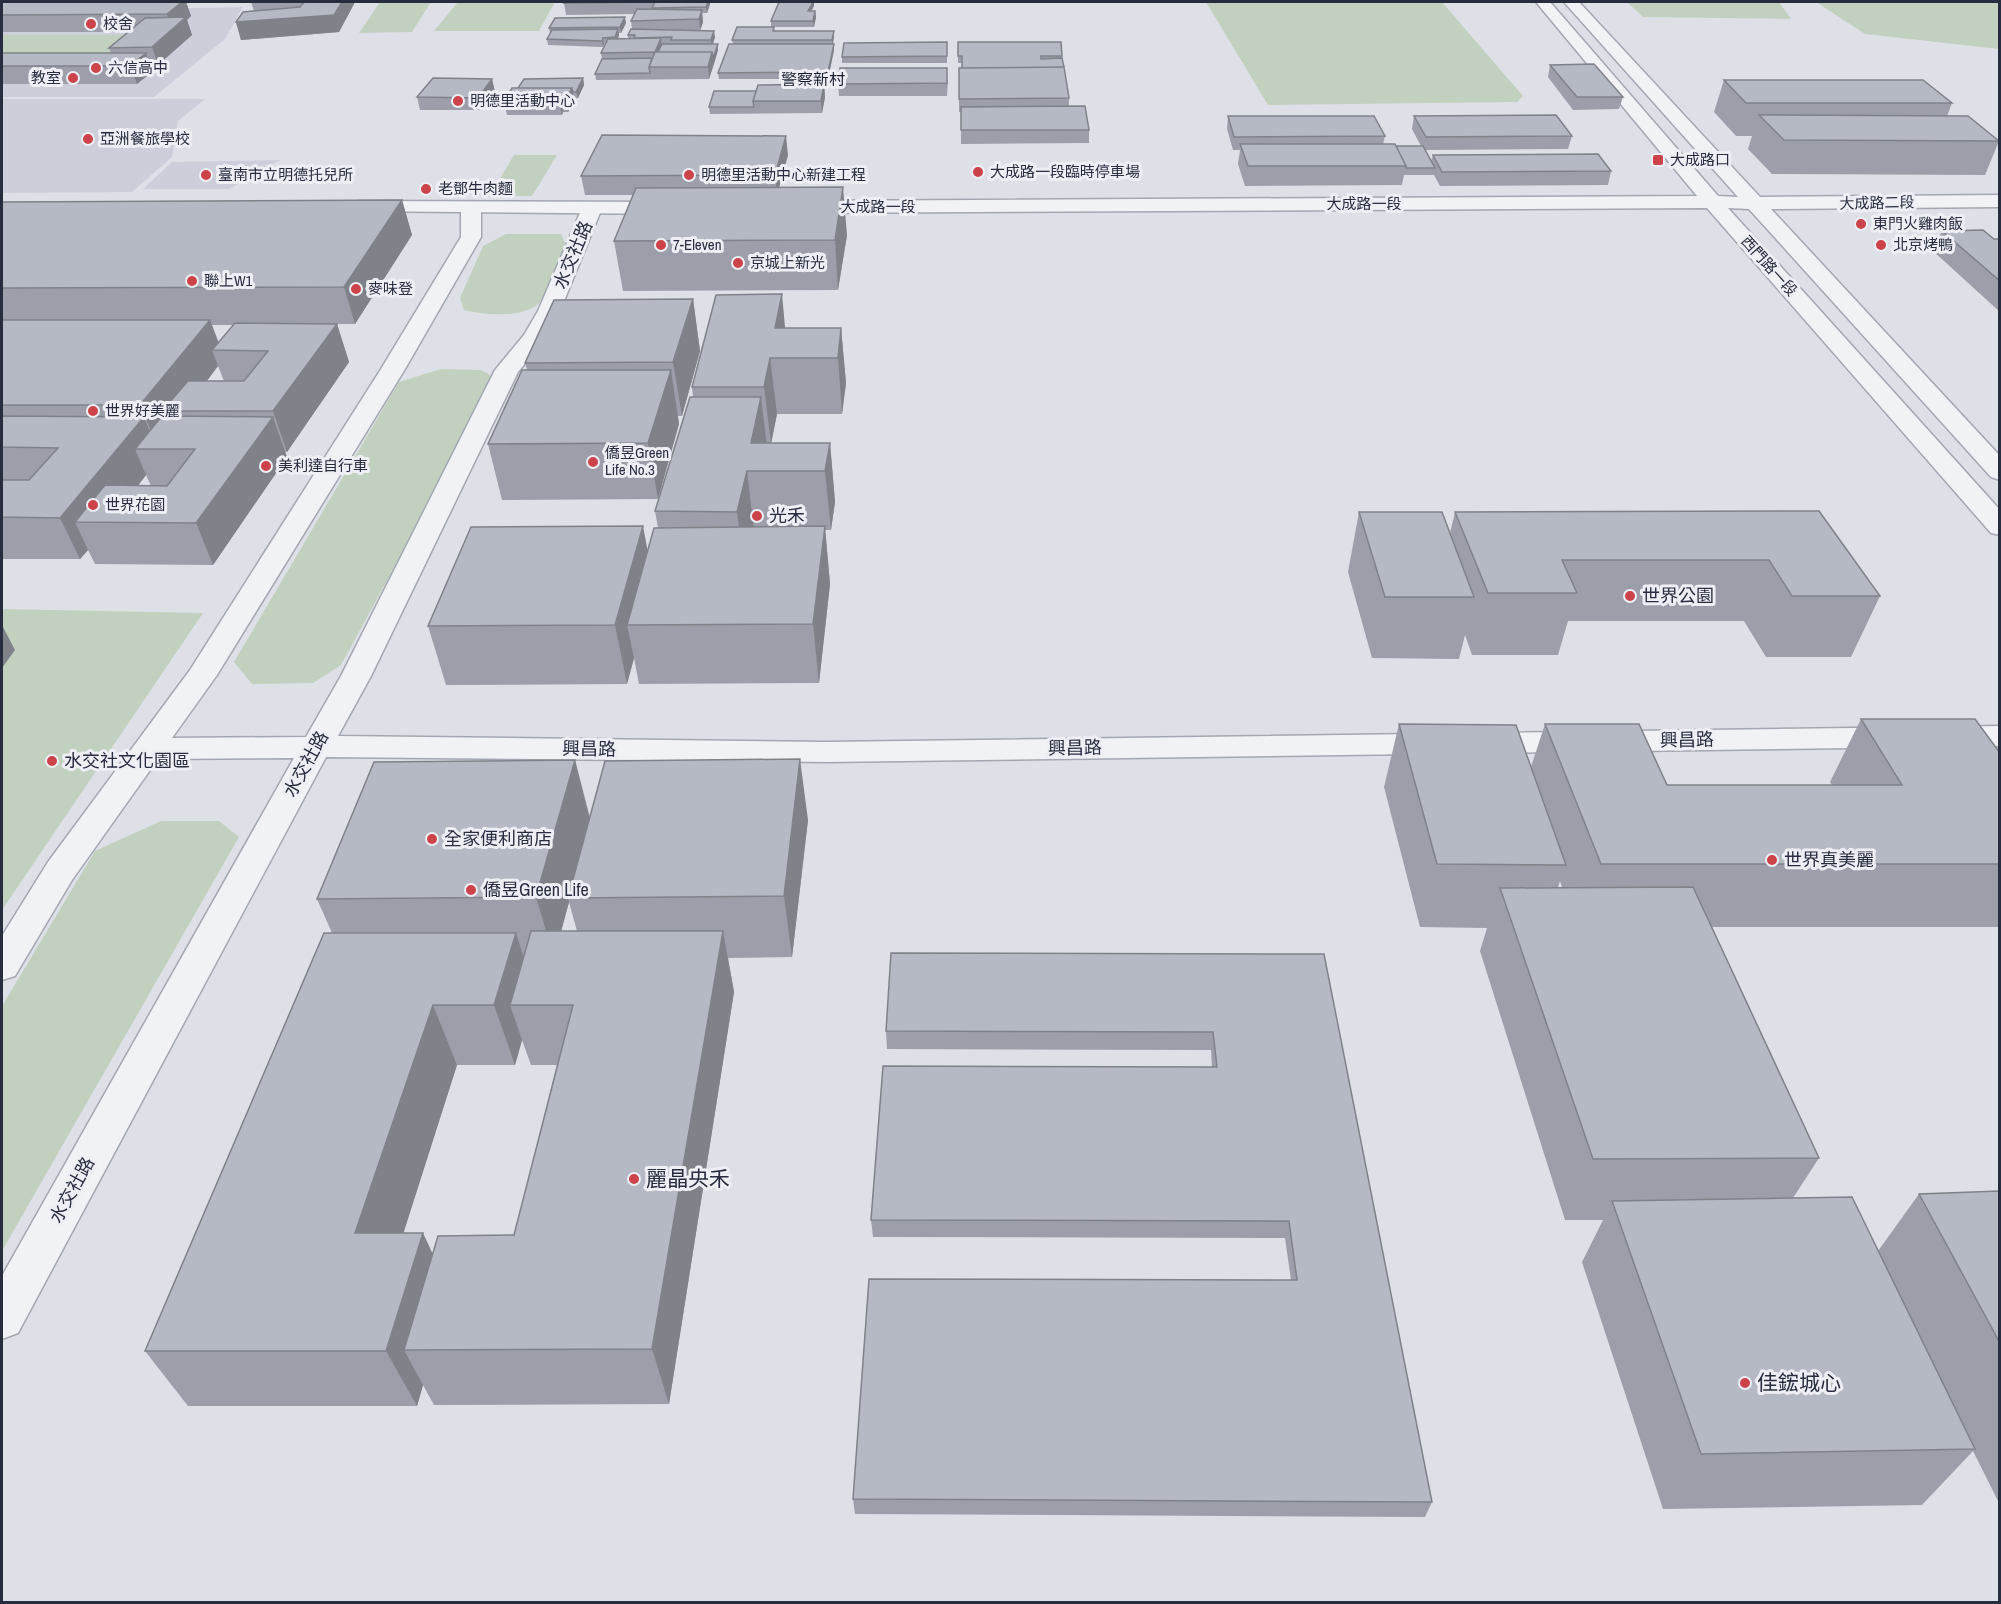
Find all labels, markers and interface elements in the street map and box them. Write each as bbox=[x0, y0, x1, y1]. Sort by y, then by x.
place label: 校舍 bbox=[103, 13, 133, 34]
marker: 校舍 bbox=[84, 17, 98, 31]
place label: 六信高中 bbox=[108, 57, 168, 78]
marker: 六信高中 bbox=[89, 61, 103, 75]
place label: 教室 bbox=[31, 67, 61, 88]
district label: 警察新村 bbox=[781, 68, 845, 90]
marker: 教室 bbox=[66, 71, 80, 85]
place label: 明德里活動中心 bbox=[470, 90, 575, 111]
marker: 明德里活動中心 bbox=[451, 94, 465, 108]
place label: 亞洲餐旅學校 bbox=[100, 128, 190, 149]
marker: 亞洲餐旅學校 bbox=[81, 132, 95, 146]
place label: 大成路口 bbox=[1670, 149, 1730, 170]
marker: 大成路口 bbox=[1651, 153, 1665, 167]
place label: 大成路一段臨時停車場 bbox=[990, 161, 1140, 182]
place label: 臺南市立明德托兒所 bbox=[218, 164, 353, 185]
place label: 明德里活動中心新建工程 bbox=[701, 164, 866, 185]
marker: 大成路一段臨時停車場 bbox=[971, 165, 985, 179]
marker: 臺南市立明德托兒所 bbox=[199, 168, 213, 182]
marker: 明德里活動中心新建工程 bbox=[682, 168, 696, 182]
place label: 老鄧牛肉麵 bbox=[438, 178, 513, 199]
marker: 老鄧牛肉麵 bbox=[419, 182, 433, 196]
street label: 大成路二段 bbox=[1839, 191, 1915, 214]
street label: 大成路一段 bbox=[1326, 193, 1402, 214]
street label: 大成路一段 bbox=[840, 196, 916, 217]
place label: 東門火雞肉飯 bbox=[1873, 213, 1963, 234]
street label: 水交社路 bbox=[547, 217, 598, 293]
marker: 東門火雞肉飯 bbox=[1854, 217, 1868, 231]
street label: 西門路一段 bbox=[1736, 231, 1802, 301]
place label: 7-Eleven bbox=[673, 234, 722, 255]
place label: 北京烤鴨 bbox=[1893, 234, 1953, 255]
marker: 7-Eleven bbox=[654, 238, 668, 252]
marker: 北京烤鴨 bbox=[1874, 238, 1888, 252]
place label: 京城上新光 bbox=[750, 252, 825, 273]
marker: 京城上新光 bbox=[731, 256, 745, 270]
place label: 聯上W1 bbox=[204, 270, 253, 291]
marker: 聯上W1 bbox=[185, 274, 199, 288]
place label: 麥味登 bbox=[368, 278, 413, 299]
marker: 麥味登 bbox=[349, 282, 363, 296]
place label: 世界好美麗 bbox=[105, 400, 180, 421]
marker: 世界好美麗 bbox=[86, 404, 100, 418]
place label: 僑昱Green Life No.3 bbox=[605, 442, 669, 480]
place label: 美利達自行車 bbox=[278, 455, 368, 476]
marker: 僑昱Green Life No.3 bbox=[586, 455, 600, 469]
marker: 美利達自行車 bbox=[259, 459, 273, 473]
place label: 世界花園 bbox=[105, 494, 165, 515]
marker: 世界花園 bbox=[86, 498, 100, 512]
place label: 光禾 bbox=[769, 503, 805, 528]
marker: 光禾 bbox=[750, 509, 764, 523]
place label: 世界公園 bbox=[1642, 583, 1714, 608]
marker: 世界公園 bbox=[1623, 589, 1637, 603]
street label: 水交社路 bbox=[277, 726, 334, 801]
street label: 興昌路 bbox=[1660, 727, 1714, 752]
street label: 興昌路 bbox=[1048, 735, 1102, 760]
street label: 興昌路 bbox=[562, 736, 616, 761]
place label: 水交社文化園區 bbox=[64, 748, 190, 773]
marker: 水交社文化園區 bbox=[45, 754, 59, 768]
place label: 全家便利商店 bbox=[444, 826, 552, 851]
marker: 全家便利商店 bbox=[425, 832, 439, 846]
place label: 世界真美麗 bbox=[1784, 847, 1874, 872]
marker: 世界真美麗 bbox=[1765, 853, 1779, 867]
place label: 僑昱Green Life bbox=[483, 877, 589, 902]
marker: 僑昱Green Life bbox=[464, 883, 478, 897]
street label: 水交社路 bbox=[43, 1152, 100, 1227]
place label: 麗晶央禾 bbox=[646, 1164, 730, 1193]
marker: 麗晶央禾 bbox=[627, 1172, 641, 1186]
place label: 佳鋐城心 bbox=[1757, 1368, 1841, 1397]
marker: 佳鋐城心 bbox=[1738, 1376, 1752, 1390]

